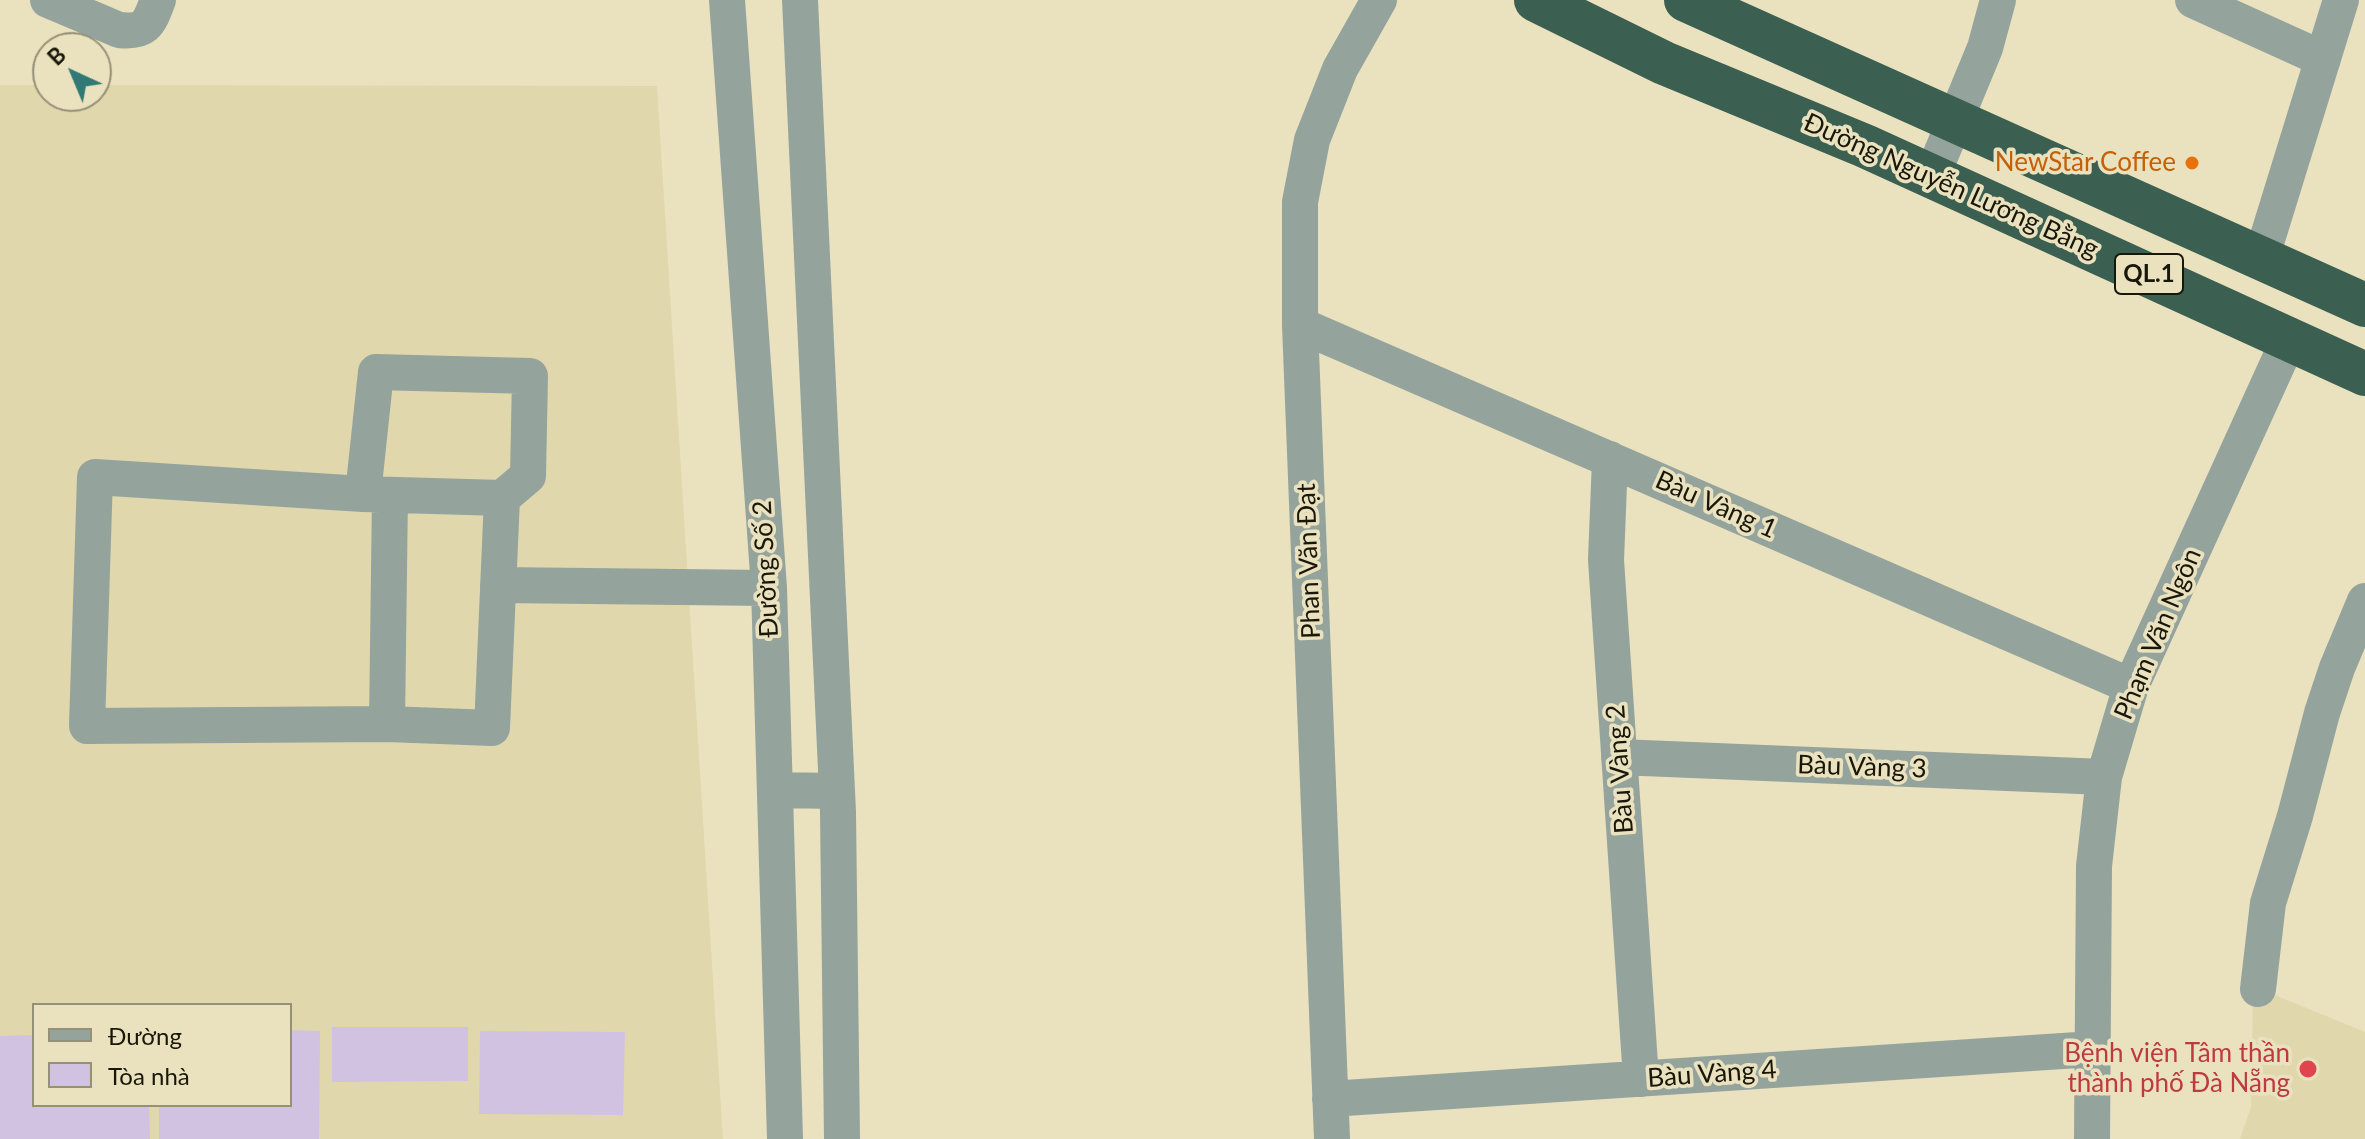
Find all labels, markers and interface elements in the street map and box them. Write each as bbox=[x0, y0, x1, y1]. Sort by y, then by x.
north arrow bbox=[32, 32, 112, 112]
text: B bbox=[42, 41, 71, 71]
street label: Đường Nguyễn Lương Bằng bbox=[1799, 107, 2103, 265]
place label: NewStar Coffee bbox=[1995, 147, 2176, 179]
marker: NewStar Coffee bbox=[2183, 154, 2201, 172]
road number: QL.1 bbox=[2115, 254, 2183, 294]
street label: Bàu Vàng 1 bbox=[1651, 464, 1781, 546]
street label: Phan Văn Đạt bbox=[1291, 483, 1327, 639]
street label: Đường Số 2 bbox=[747, 500, 785, 638]
street label: Phạm Văn Ngôn bbox=[2108, 544, 2208, 724]
street label: Bàu Vàng 2 bbox=[1600, 703, 1640, 835]
street label: Bàu Vàng 3 bbox=[1797, 749, 1927, 785]
legend bbox=[32, 1003, 292, 1107]
text: Đường bbox=[108, 1021, 182, 1050]
place label: Bệnh viện Tâm thần thành phố Đà Nẵng bbox=[2064, 1038, 2290, 1100]
street label: Bàu Vàng 4 bbox=[1646, 1054, 1778, 1094]
marker: Bệnh viện Tâm thần thành phố Đà Nẵng bbox=[2297, 1058, 2319, 1080]
text: Tòa nhà bbox=[108, 1061, 190, 1090]

